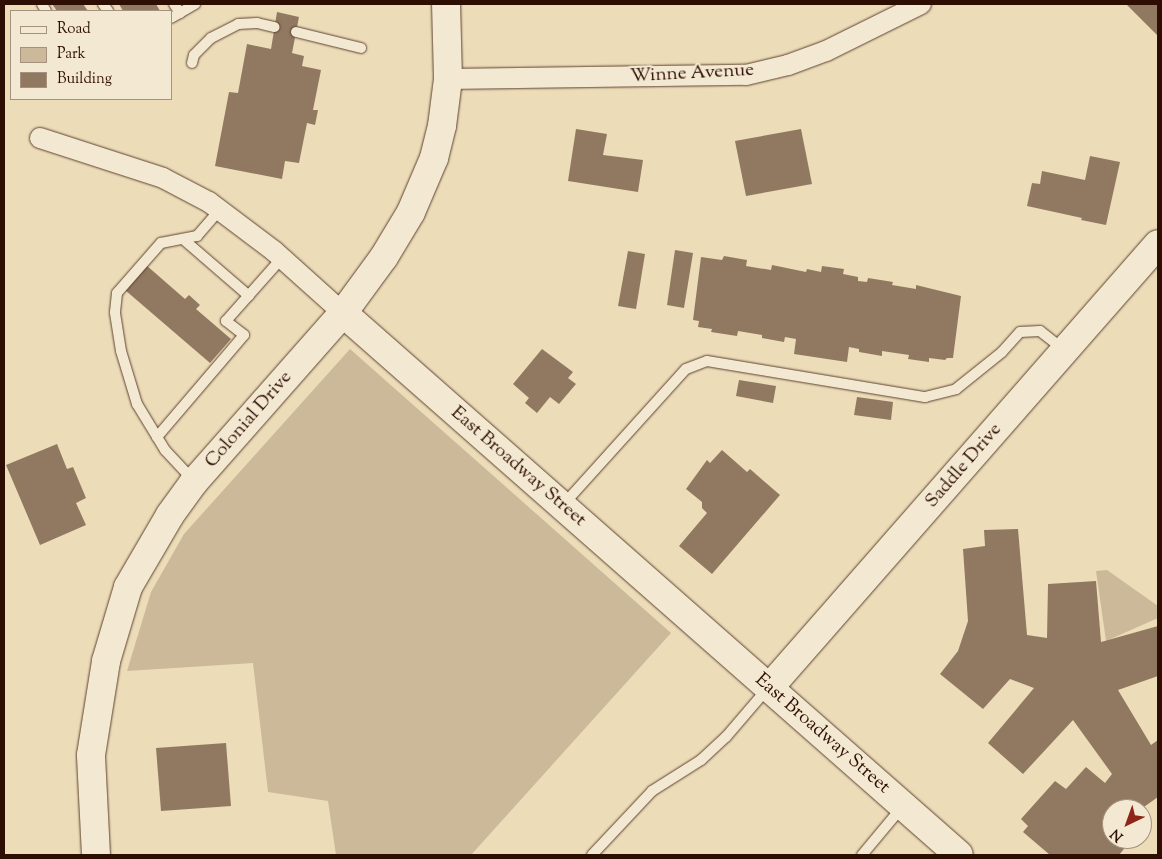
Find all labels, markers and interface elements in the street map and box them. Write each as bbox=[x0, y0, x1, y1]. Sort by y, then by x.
legend bbox=[10, 10, 172, 100]
text: Road bbox=[57, 19, 91, 40]
text: Park bbox=[57, 44, 86, 65]
street label: Winne Avenue bbox=[629, 59, 755, 89]
text: Building bbox=[57, 69, 112, 90]
street label: Colonial Drive bbox=[201, 367, 297, 473]
street label: East Broadway Street bbox=[446, 402, 590, 532]
street label: Saddle Drive bbox=[921, 419, 1007, 513]
street label: East Broadway Street bbox=[750, 669, 894, 799]
north arrow bbox=[1102, 799, 1152, 849]
text: N bbox=[1107, 823, 1128, 846]

